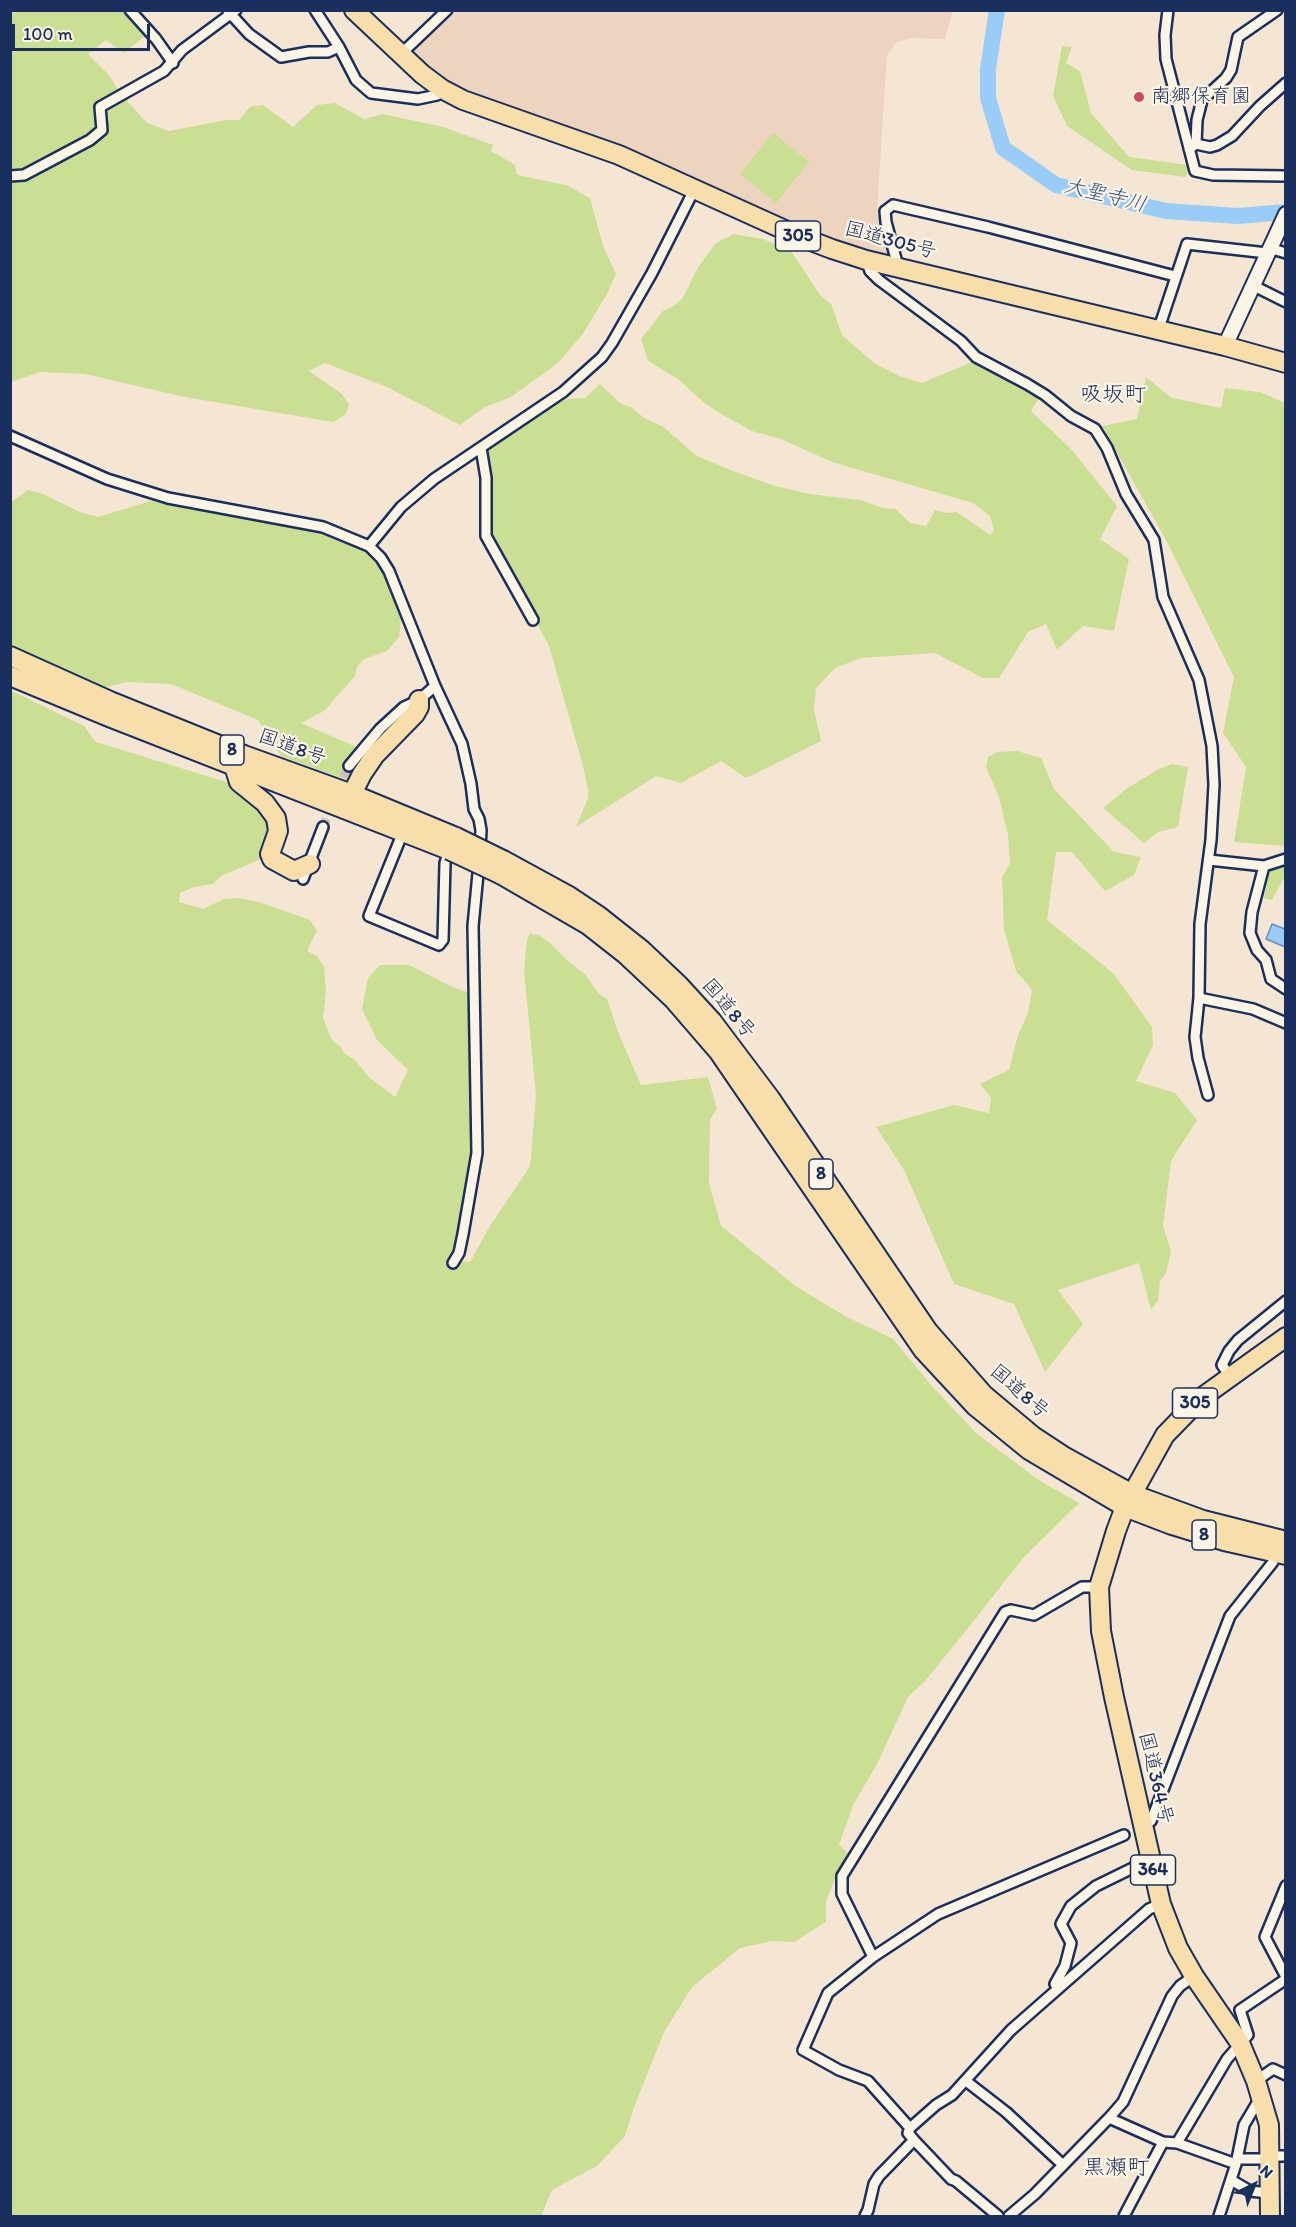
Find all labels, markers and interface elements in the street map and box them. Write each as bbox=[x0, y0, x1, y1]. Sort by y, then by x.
scale bar bbox=[15, 12, 153, 50]
text: 100 m bbox=[23, 23, 73, 45]
place label: 南郷保育園 bbox=[1151, 85, 1251, 109]
marker: 南郷保育園 bbox=[1132, 90, 1146, 104]
water label: 大聖寺川 bbox=[1061, 174, 1149, 218]
street label: 国道305号 bbox=[842, 217, 938, 265]
road number: 305 bbox=[776, 221, 820, 251]
district label: 吸坂町 bbox=[1080, 382, 1146, 408]
street label: 国道8号 bbox=[255, 725, 329, 771]
road number: 8 bbox=[220, 735, 244, 765]
street label: 国道8号 bbox=[696, 974, 760, 1044]
road number: 8 bbox=[809, 1159, 833, 1189]
street label: 国道8号 bbox=[984, 1360, 1054, 1424]
road number: 305 bbox=[1172, 1388, 1218, 1418]
road number: 8 bbox=[1192, 1520, 1216, 1550]
street label: 国道364号 bbox=[1133, 1730, 1177, 1826]
road number: 364 bbox=[1130, 1855, 1176, 1885]
district label: 黒瀬町 bbox=[1083, 2155, 1149, 2181]
north arrow bbox=[1224, 2155, 1284, 2215]
text: N bbox=[1256, 2161, 1277, 2182]

